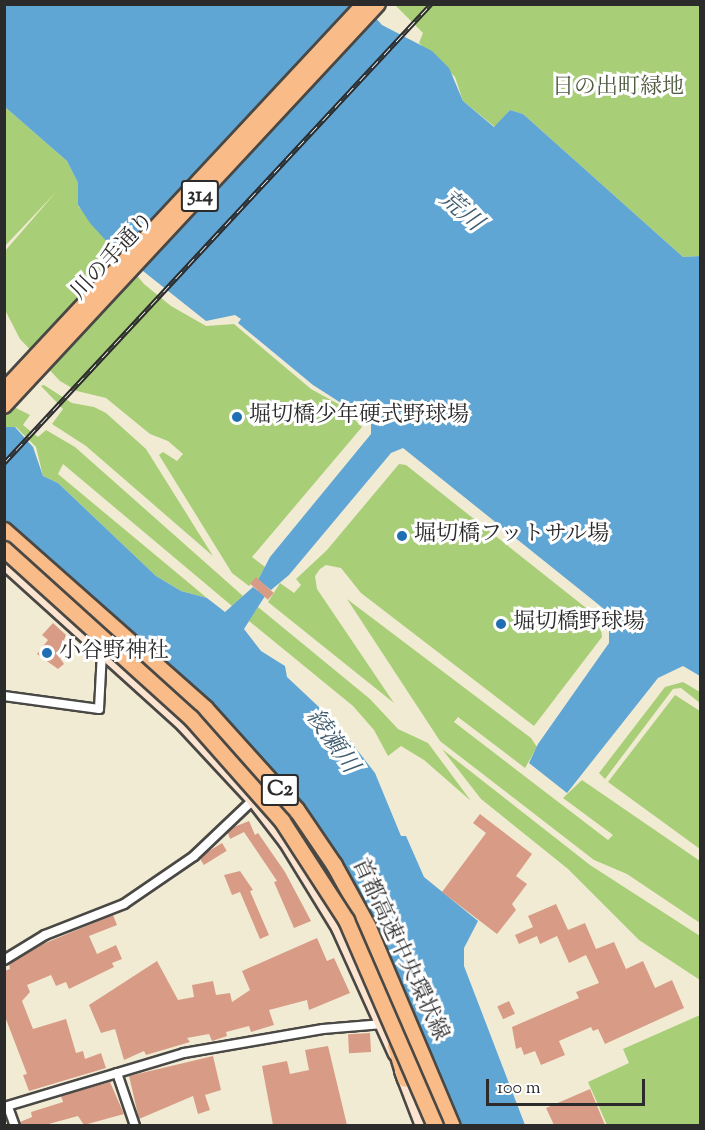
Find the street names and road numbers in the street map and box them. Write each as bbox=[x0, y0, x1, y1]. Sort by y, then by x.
road number: 314 bbox=[180, 178, 220, 214]
street label: 川の手通り bbox=[67, 208, 161, 306]
road number: C2 bbox=[260, 772, 300, 808]
street label: 首都高速中央環状線 bbox=[345, 855, 453, 1045]

